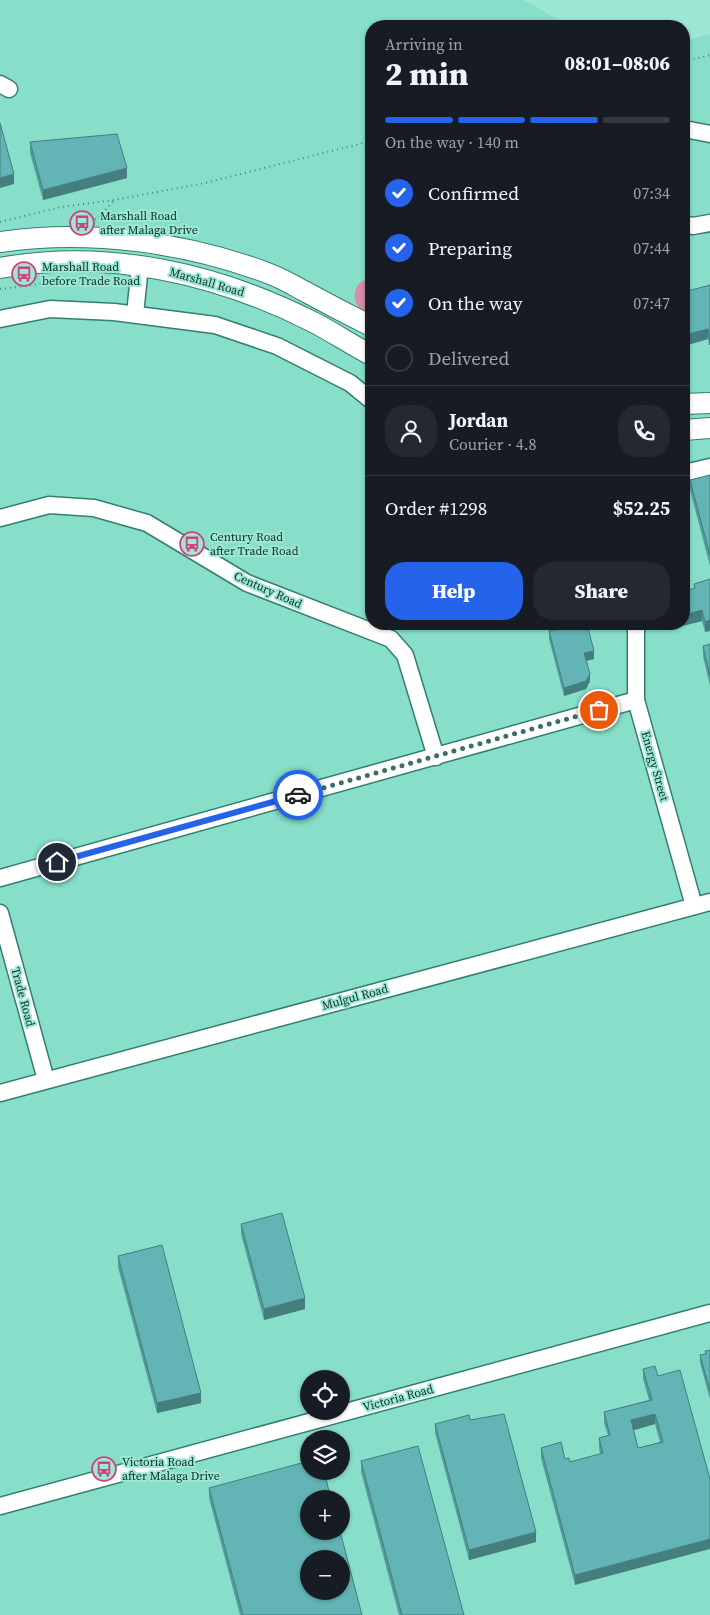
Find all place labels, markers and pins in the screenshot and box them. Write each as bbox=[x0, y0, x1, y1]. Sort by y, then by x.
place label: Marshall Road after Malaga Drive bbox=[100, 208, 198, 238]
bus stop icon: Marshall Road after Malaga Drive bbox=[69, 210, 95, 236]
place label: Marshall Road before Trade Road bbox=[42, 259, 140, 289]
bus stop icon: Marshall Road before Trade Road bbox=[11, 261, 37, 287]
place label: Century Road after Trade Road bbox=[210, 529, 299, 559]
bus stop icon: Century Road after Trade Road bbox=[179, 531, 205, 557]
pin bbox=[578, 689, 620, 731]
pin bbox=[36, 841, 78, 883]
place label: Victoria Road after Malaga Drive bbox=[122, 1454, 220, 1484]
bus stop icon: Victoria Road after Malaga Drive bbox=[91, 1456, 117, 1482]

